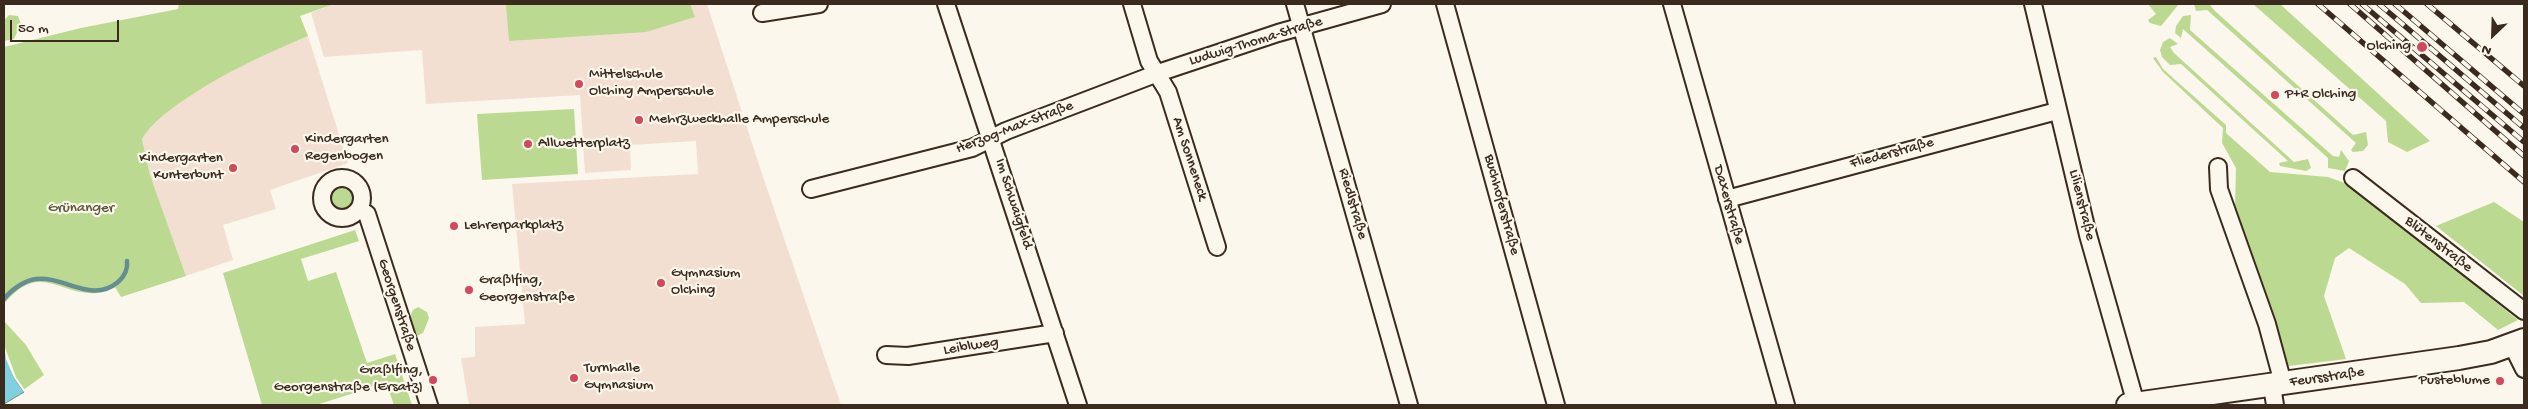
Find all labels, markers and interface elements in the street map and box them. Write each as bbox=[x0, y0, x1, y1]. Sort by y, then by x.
scale bar bbox=[12, 10, 121, 42]
north arrow bbox=[2468, 10, 2518, 60]
street label: Ludwig-Thoma-Straße bbox=[1187, 13, 1325, 71]
text: 50 m bbox=[18, 20, 49, 38]
place label: Olching bbox=[2367, 38, 2411, 56]
marker: Olching bbox=[2415, 40, 2429, 54]
text: N bbox=[2479, 40, 2494, 59]
place label: Mittelschule Olching Amperschule bbox=[589, 66, 714, 101]
marker: Mittelschule Olching Amperschule bbox=[573, 78, 585, 90]
place label: P+R Olching bbox=[2285, 86, 2356, 104]
marker: P+R Olching bbox=[2269, 89, 2281, 101]
street label: Herzog-Max-Straße bbox=[954, 97, 1076, 159]
place label: Mehrzweckhalle Amperschule bbox=[649, 111, 829, 129]
marker: Mehrzweckhalle Amperschule bbox=[633, 114, 645, 126]
street label: Am Sonneneck bbox=[1167, 115, 1211, 203]
place label: Kindergarten Regenbogen bbox=[305, 131, 389, 166]
street label: Fliederstraße bbox=[1848, 134, 1936, 174]
place label: Allwetterplatz bbox=[538, 135, 630, 153]
marker: Allwetterplatz bbox=[522, 138, 534, 150]
marker: Kindergarten Regenbogen bbox=[289, 143, 301, 155]
place label: Kindergarten Kunterbunt bbox=[139, 150, 223, 185]
street label: Buchhoferstraße bbox=[1479, 153, 1523, 257]
street label: Im Schwaigfeld bbox=[990, 156, 1036, 252]
marker: Kindergarten Kunterbunt bbox=[227, 162, 239, 174]
street label: Daxerstraße bbox=[1708, 163, 1748, 247]
street label: Riedlstraße bbox=[1333, 166, 1371, 242]
street label: Lilienstraße bbox=[2064, 168, 2098, 242]
park label: Grünanger bbox=[48, 200, 114, 218]
street label: Blütenstraße bbox=[2400, 213, 2476, 277]
place label: Lehrerparkplatz bbox=[464, 217, 563, 235]
marker: Lehrerparkplatz bbox=[448, 220, 460, 232]
street label: Georgenstraße bbox=[373, 257, 419, 353]
place label: Gymnasium Olching bbox=[671, 265, 740, 300]
place label: Graßlfing, Georgenstraße bbox=[479, 272, 575, 307]
marker: Gymnasium Olching bbox=[655, 277, 667, 289]
marker: Graßlfing, Georgenstraße bbox=[463, 284, 475, 296]
street label: Leiblweg bbox=[942, 334, 1000, 360]
place label: Turnhalle Gymnasium bbox=[584, 360, 653, 395]
place label: Graßlfing, Georgenstraße (Ersatz) bbox=[274, 362, 423, 397]
street label: Feursstraße bbox=[2288, 364, 2366, 392]
marker: Turnhalle Gymnasium bbox=[568, 372, 580, 384]
place label: Pusteblume bbox=[2419, 372, 2490, 390]
marker: Graßlfing, Georgenstraße (Ersatz) bbox=[427, 374, 439, 386]
marker: Pusteblume bbox=[2494, 375, 2506, 387]

